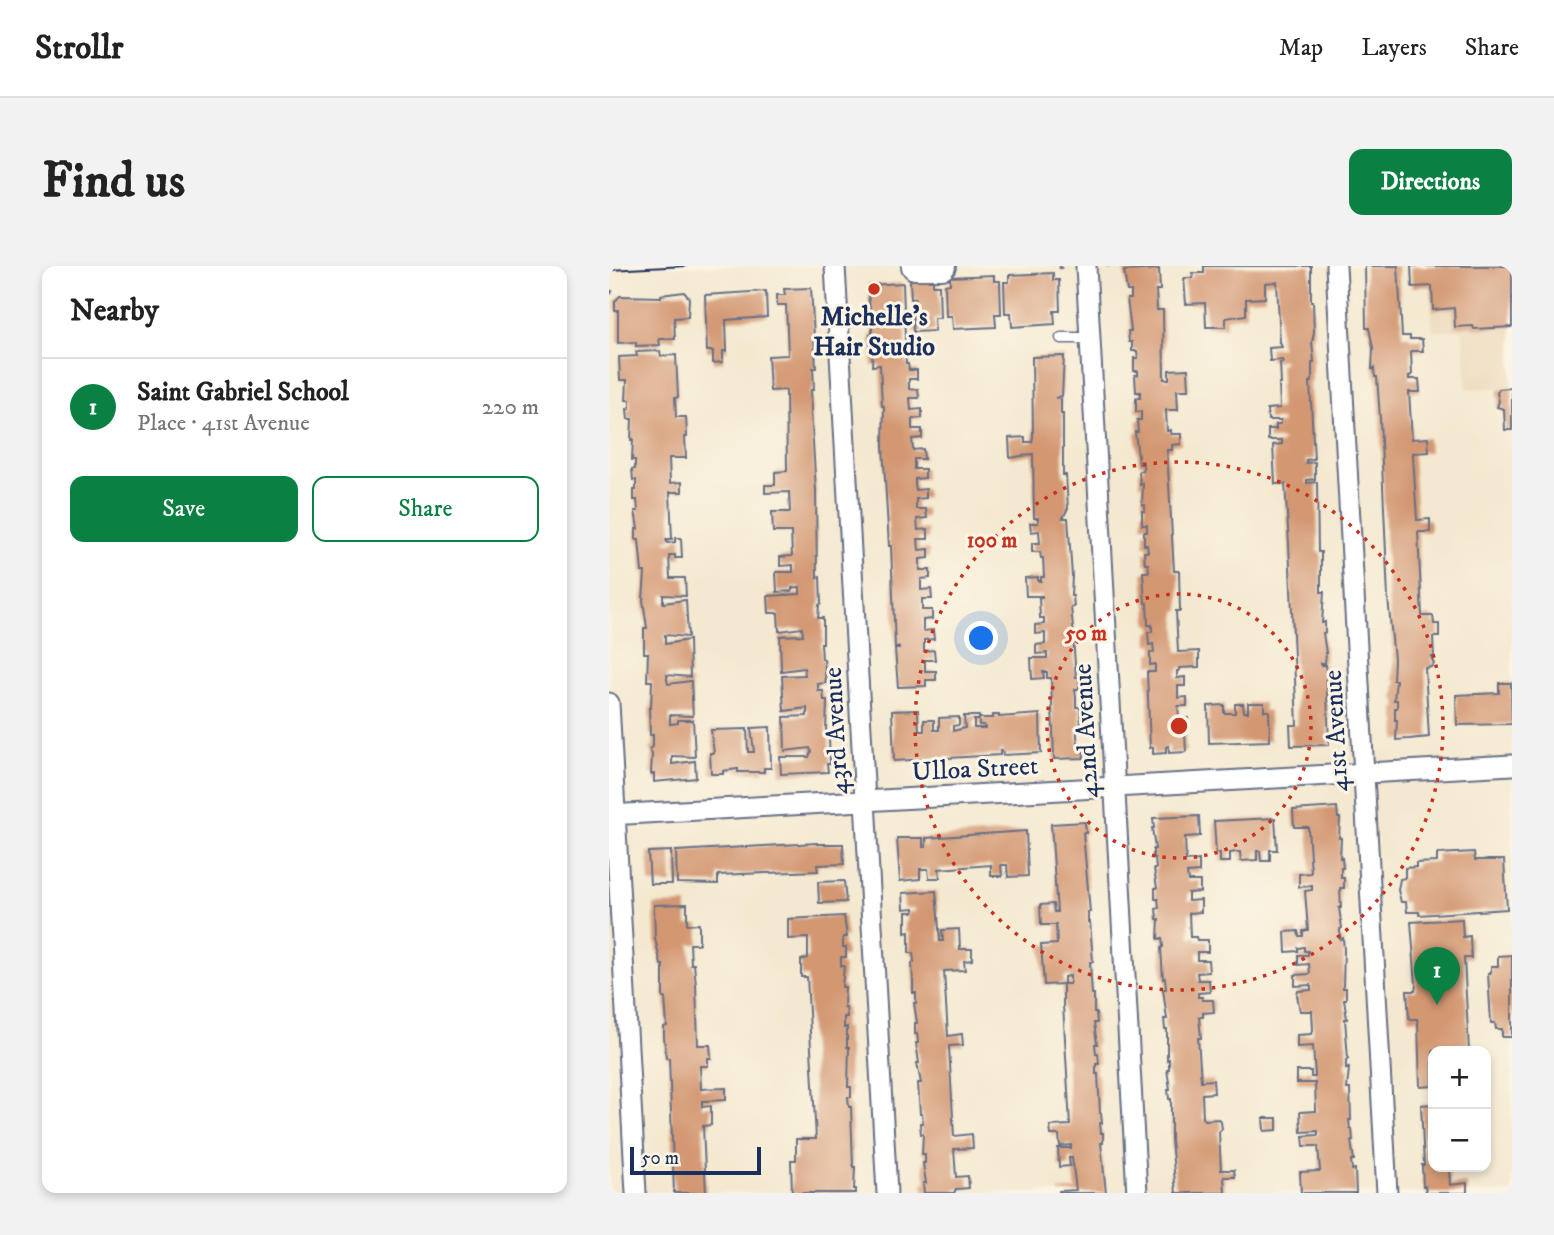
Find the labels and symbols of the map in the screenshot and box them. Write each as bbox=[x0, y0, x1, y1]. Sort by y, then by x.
marker: Michelle's Hair Studio bbox=[866, 281, 882, 297]
place label: Michelle's Hair Studio bbox=[813, 301, 935, 364]
text: 100 m bbox=[967, 528, 1017, 554]
your location bbox=[964, 621, 998, 655]
text: 50 m bbox=[1064, 621, 1107, 647]
street label: 42nd Avenue bbox=[1066, 663, 1107, 799]
street label: 43rd Avenue bbox=[817, 666, 856, 796]
street label: 41st Avenue bbox=[1317, 669, 1356, 793]
centre of rings bbox=[1167, 714, 1191, 738]
street label: Ulloa Street bbox=[911, 750, 1039, 789]
pin: 1 bbox=[1414, 947, 1460, 1005]
scale bar bbox=[630, 1144, 761, 1176]

